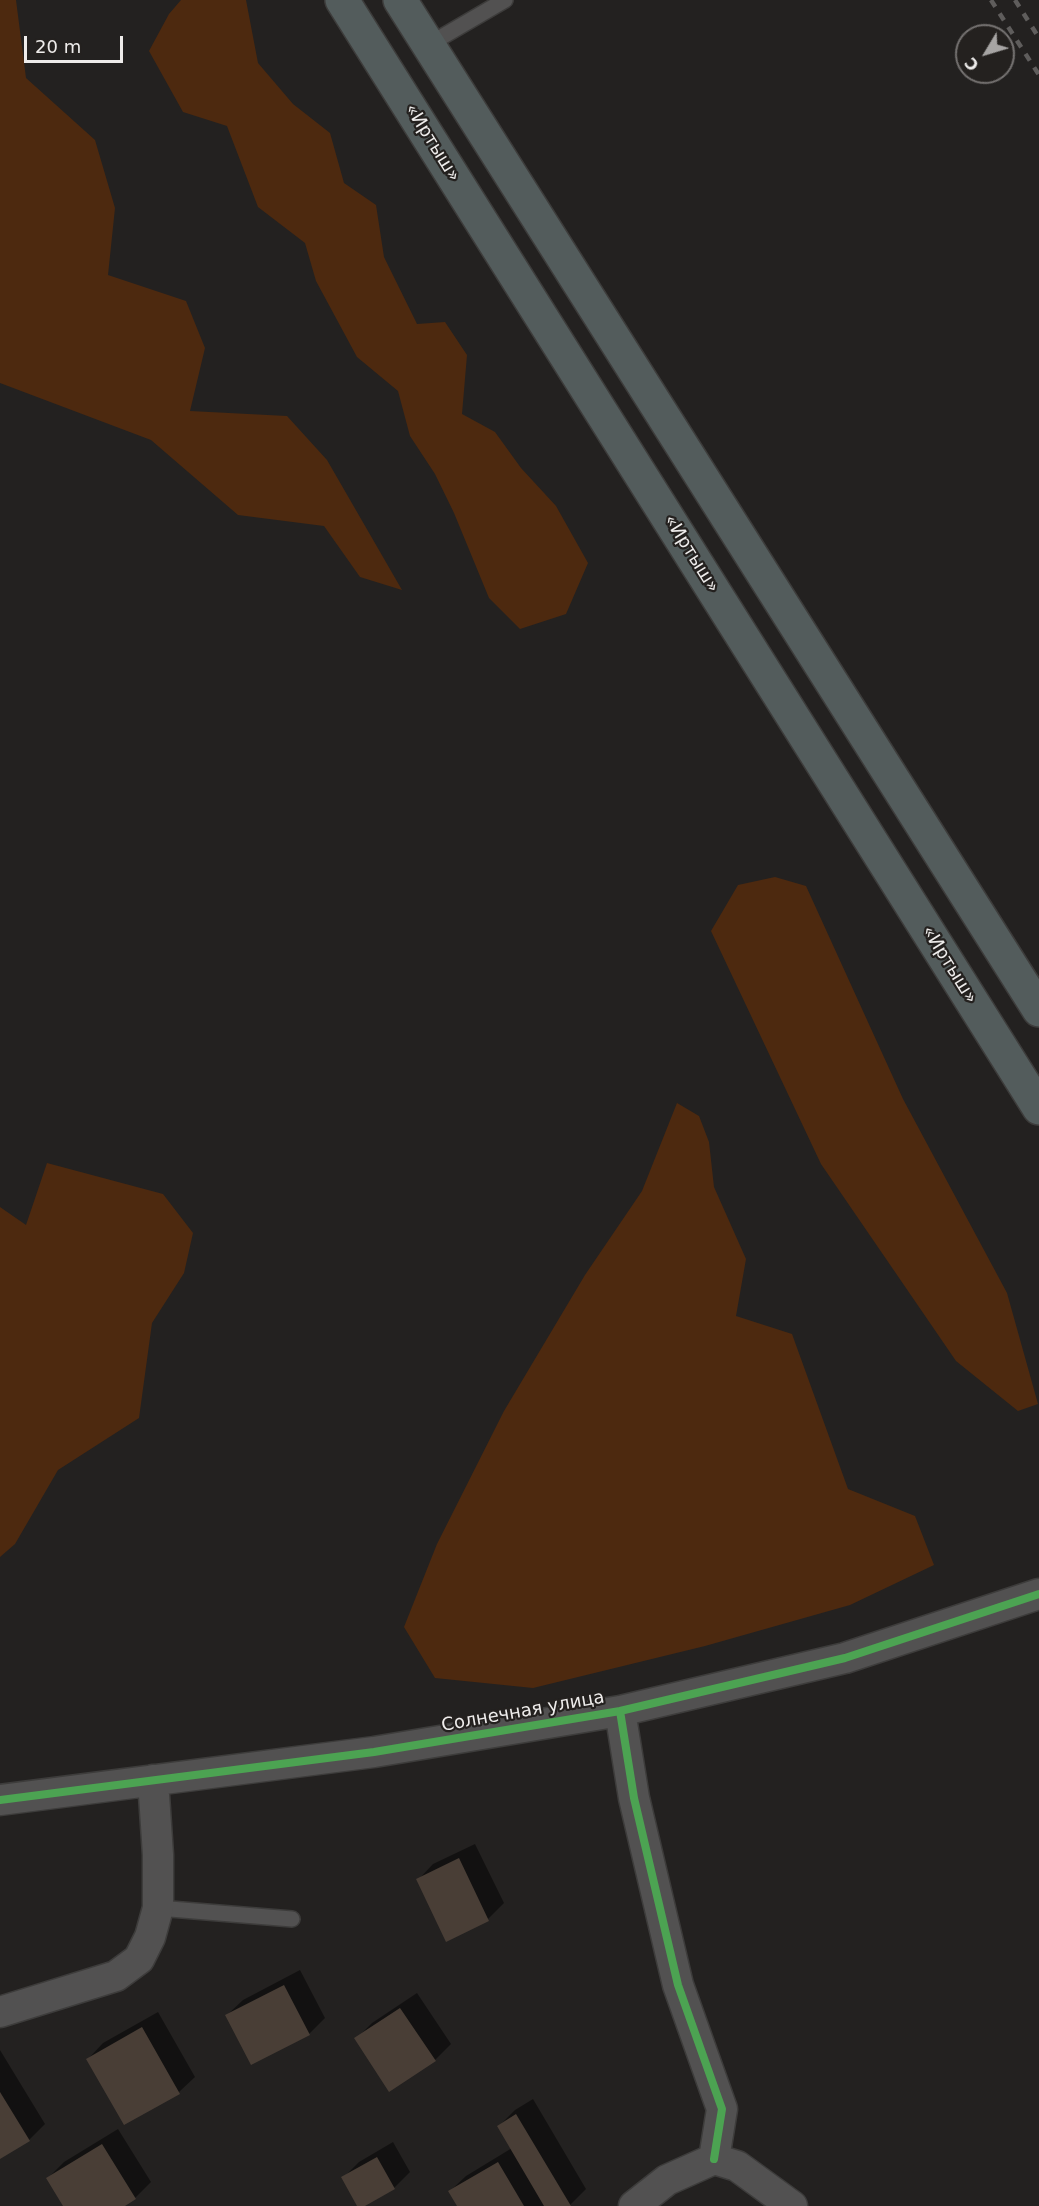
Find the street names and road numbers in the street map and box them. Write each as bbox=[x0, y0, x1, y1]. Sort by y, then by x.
street label: «Иртыш» bbox=[400, 100, 464, 186]
street label: «Иртыш» bbox=[659, 511, 723, 597]
street label: «Иртыш» bbox=[917, 922, 981, 1008]
street label: Солнечная улица bbox=[440, 1687, 606, 1737]

